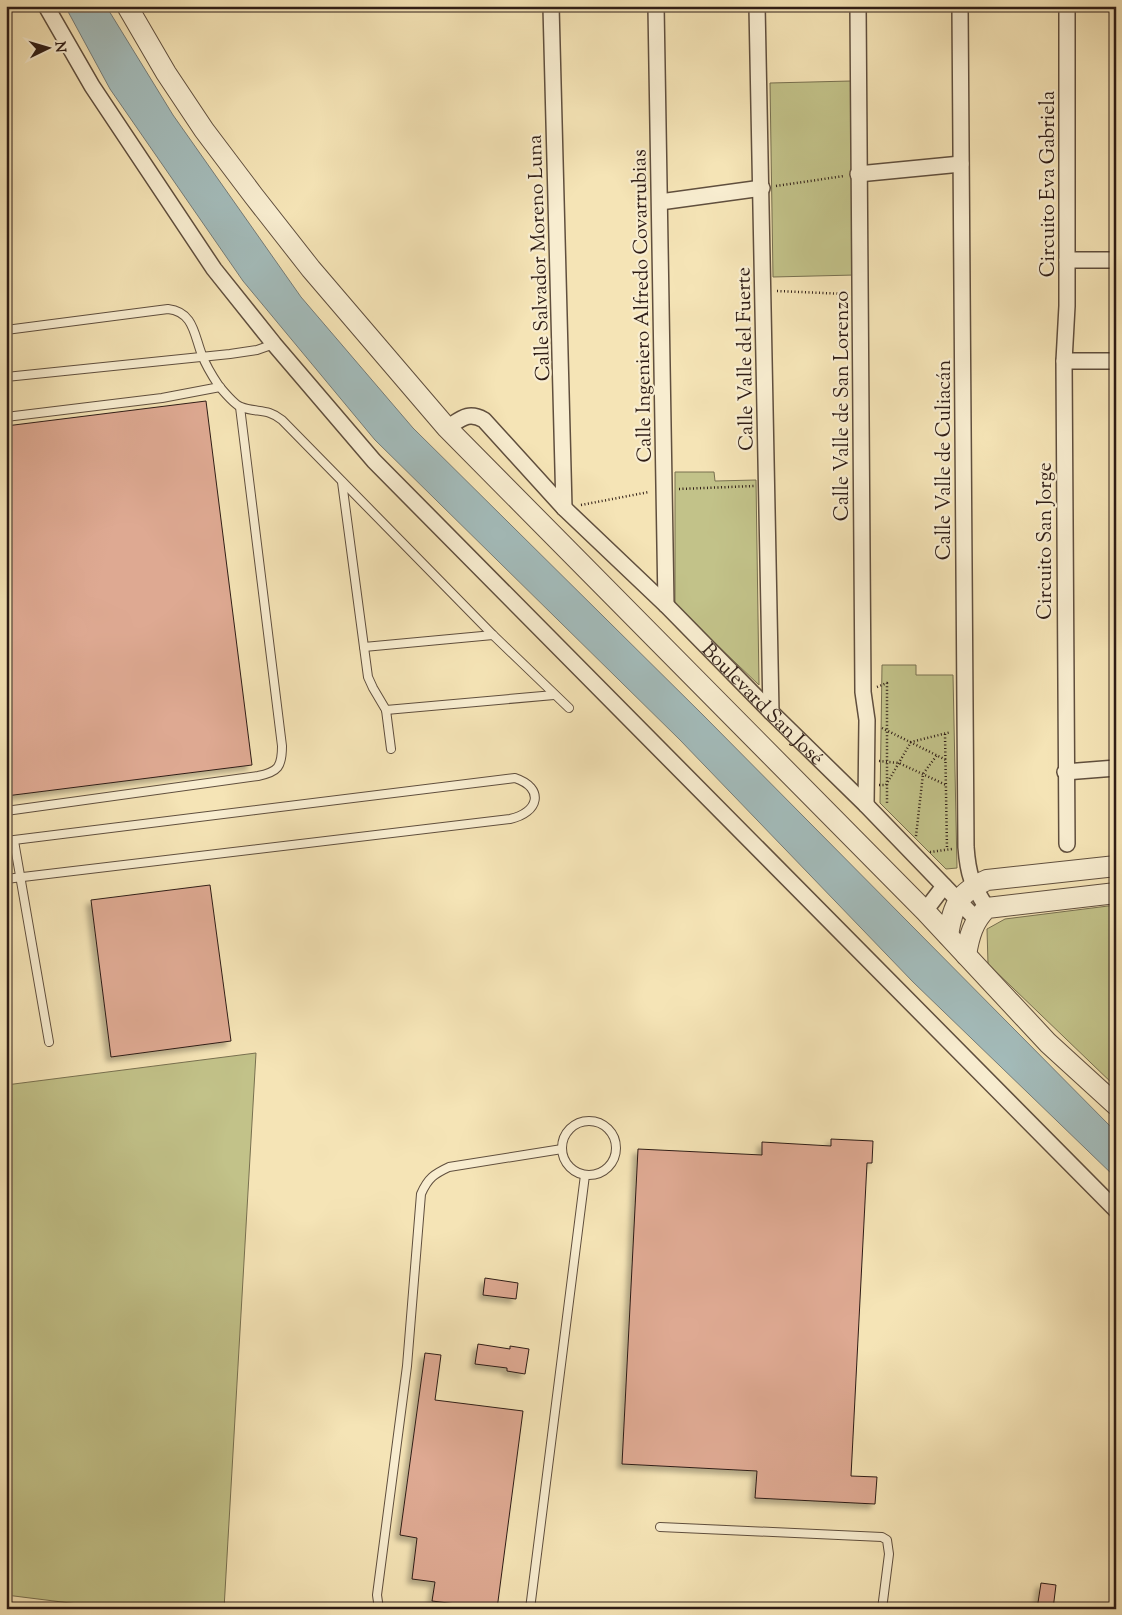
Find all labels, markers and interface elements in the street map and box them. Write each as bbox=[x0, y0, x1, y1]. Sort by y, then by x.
north arrow bbox=[22, 22, 72, 72]
text: N bbox=[49, 41, 69, 53]
street label: Circuito Eva Gabriela bbox=[1035, 91, 1064, 277]
street label: Calle Salvador Moreno Luna bbox=[522, 134, 559, 382]
street label: Calle Ingeniero Alfredo Covarrubias bbox=[626, 149, 661, 463]
street label: Calle Valle del Fuerte bbox=[730, 267, 763, 451]
street label: Calle Valle de San Lorenzo bbox=[829, 291, 858, 521]
street label: Calle Valle de Culiacán bbox=[931, 360, 960, 560]
street label: Circuito San Jorge bbox=[1032, 462, 1061, 620]
street label: Boulevard San José bbox=[694, 637, 830, 773]

